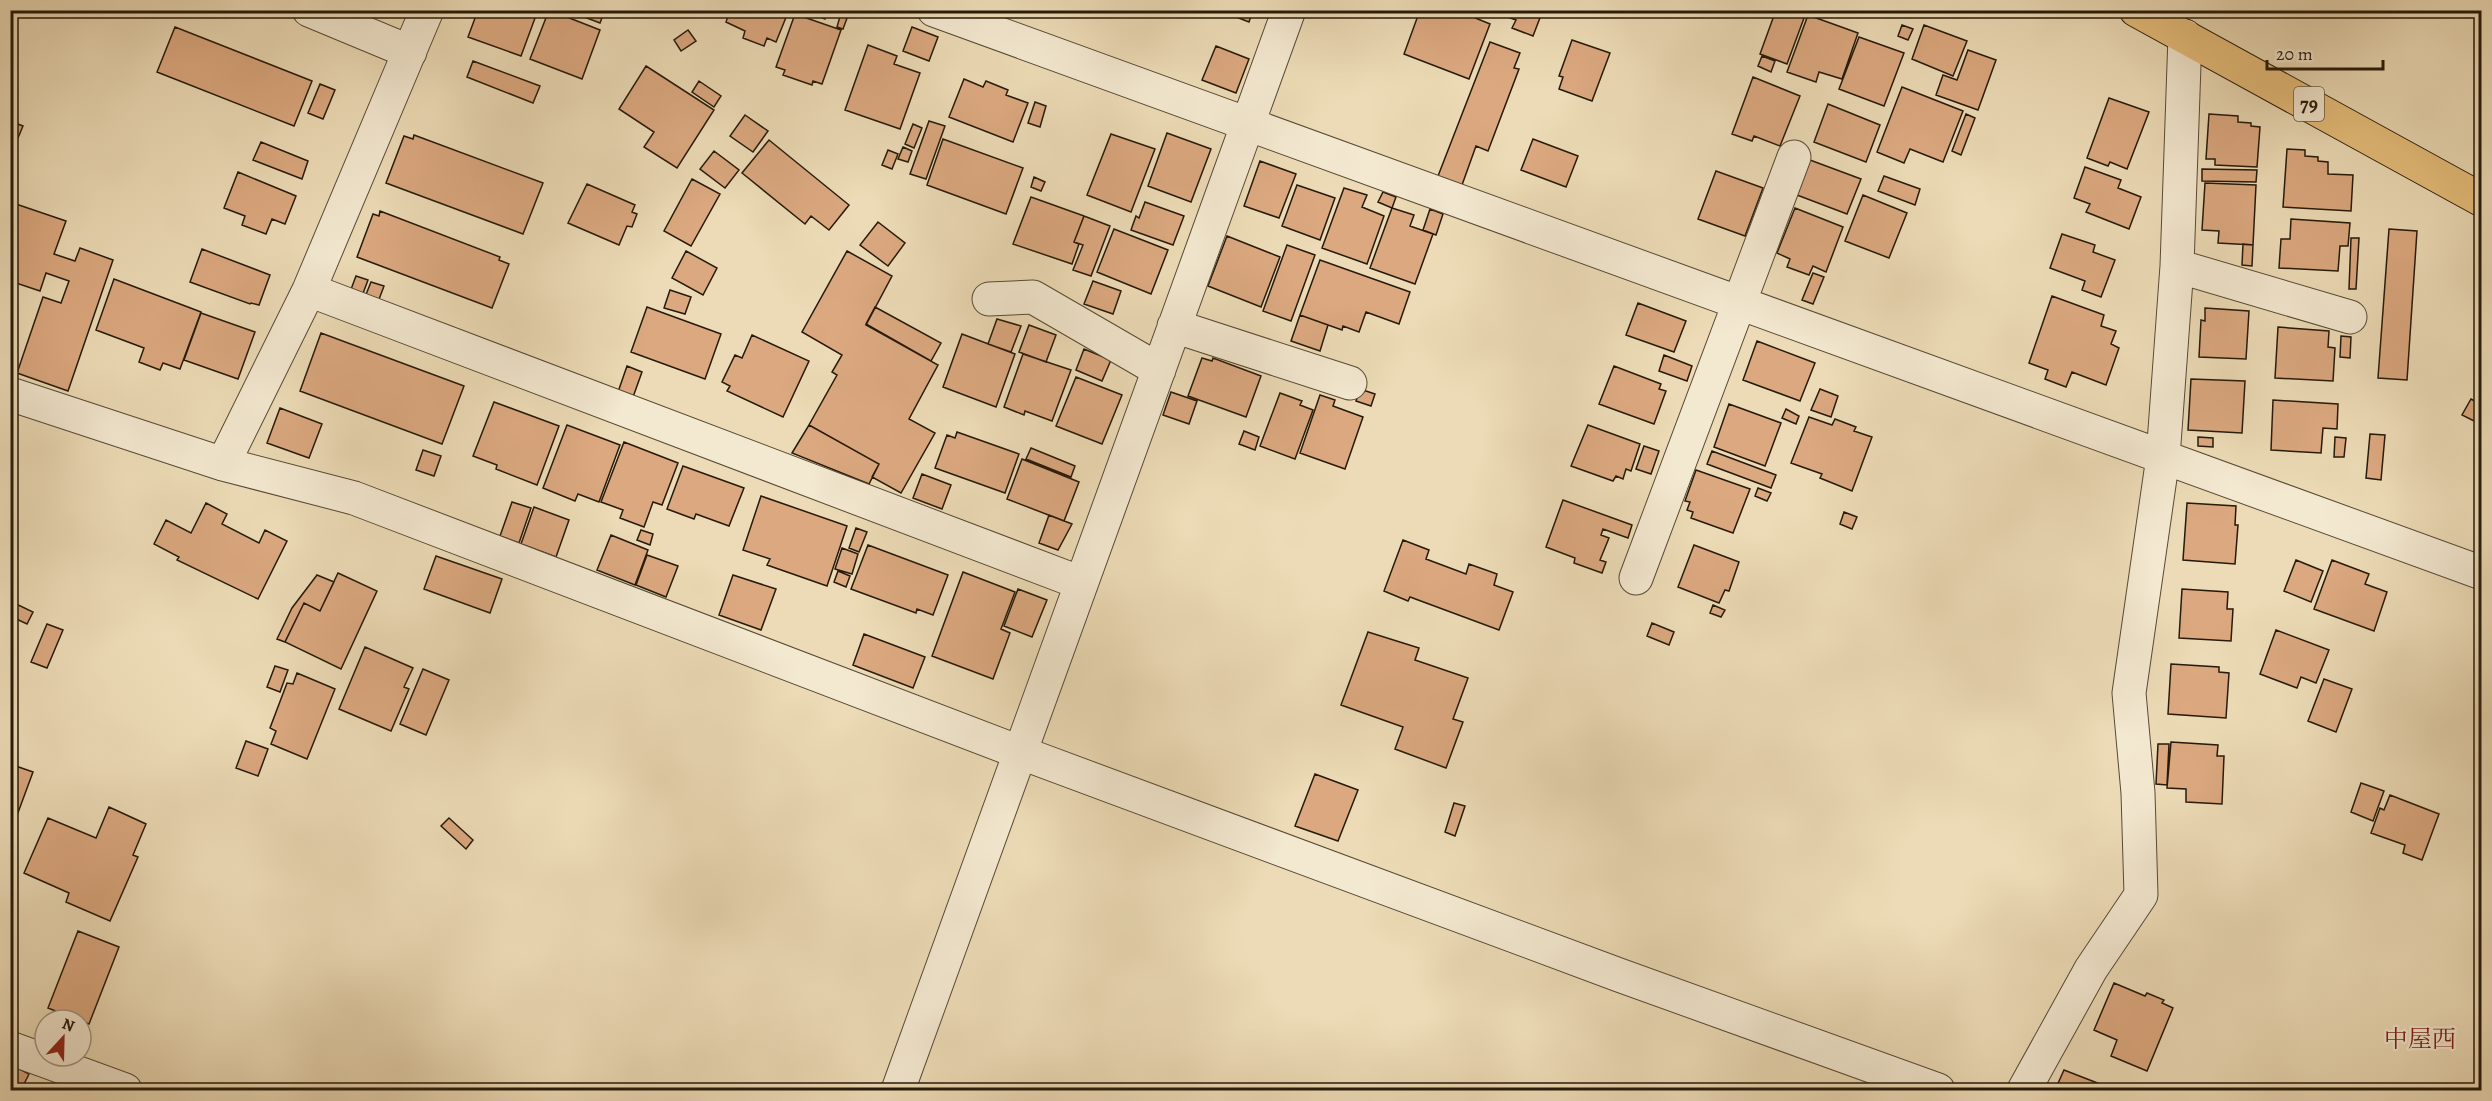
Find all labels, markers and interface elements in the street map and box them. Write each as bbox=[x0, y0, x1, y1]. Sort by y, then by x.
scale bar bbox=[2267, 33, 2382, 71]
text: 20 m bbox=[2276, 42, 2313, 66]
road number: 79 bbox=[2294, 87, 2324, 121]
north arrow bbox=[33, 1008, 93, 1068]
text: N bbox=[59, 1013, 78, 1038]
district label: 中屋西 bbox=[2384, 1023, 2456, 1055]

